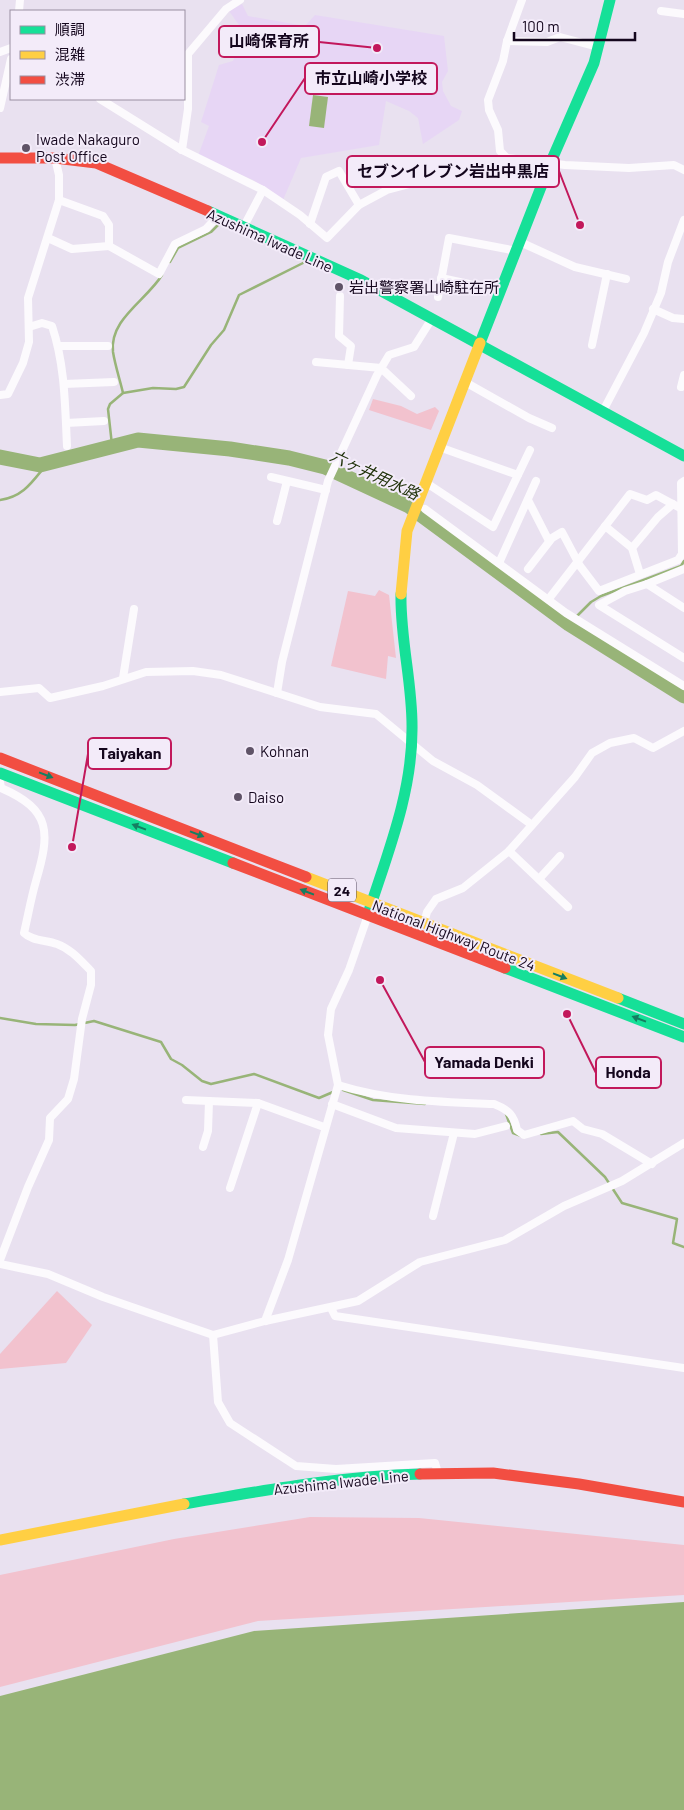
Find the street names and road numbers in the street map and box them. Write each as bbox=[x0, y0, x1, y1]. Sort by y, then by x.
street label: Azushima Iwade Line bbox=[204, 204, 336, 276]
road number: 24 bbox=[328, 878, 356, 902]
street label: National Highway Route 24 bbox=[370, 896, 538, 974]
street label: Azushima Iwade Line bbox=[273, 1466, 409, 1498]

